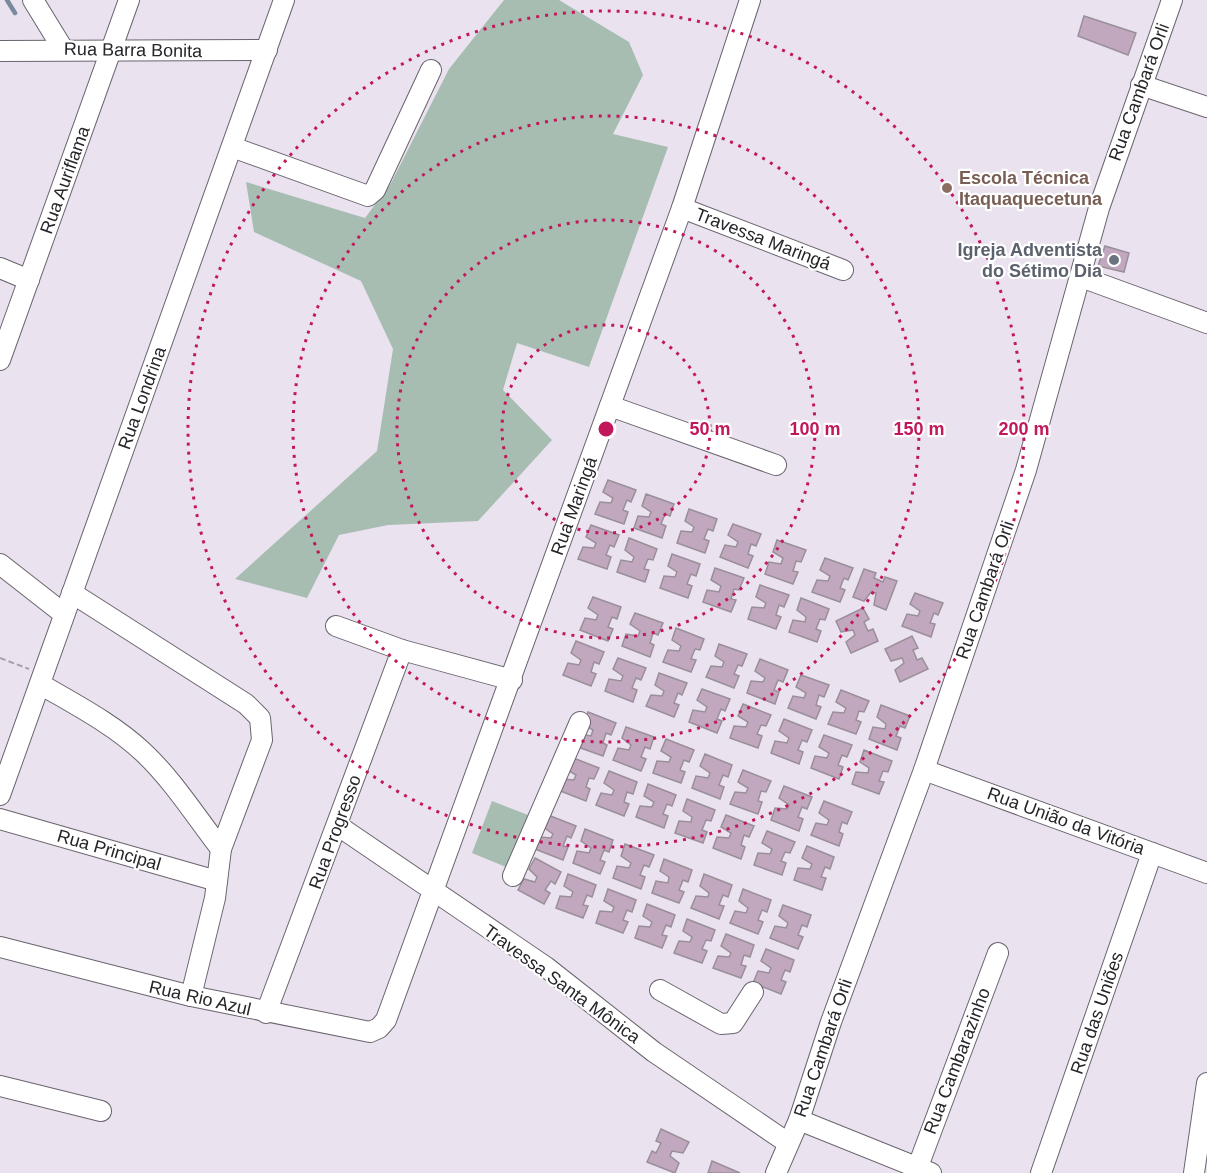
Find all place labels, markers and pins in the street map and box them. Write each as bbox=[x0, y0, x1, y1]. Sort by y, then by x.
place label: Escola Técnica Itaquaquecetuna bbox=[959, 168, 1103, 209]
marker: Escola Técnica Itaquaquecetuna bbox=[940, 181, 954, 195]
place label: Igreja Adventista do Sétimo Dia bbox=[958, 240, 1103, 281]
marker: Igreja Adventista do Sétimo Dia bbox=[1107, 253, 1121, 267]
centre of rings bbox=[596, 419, 616, 439]

